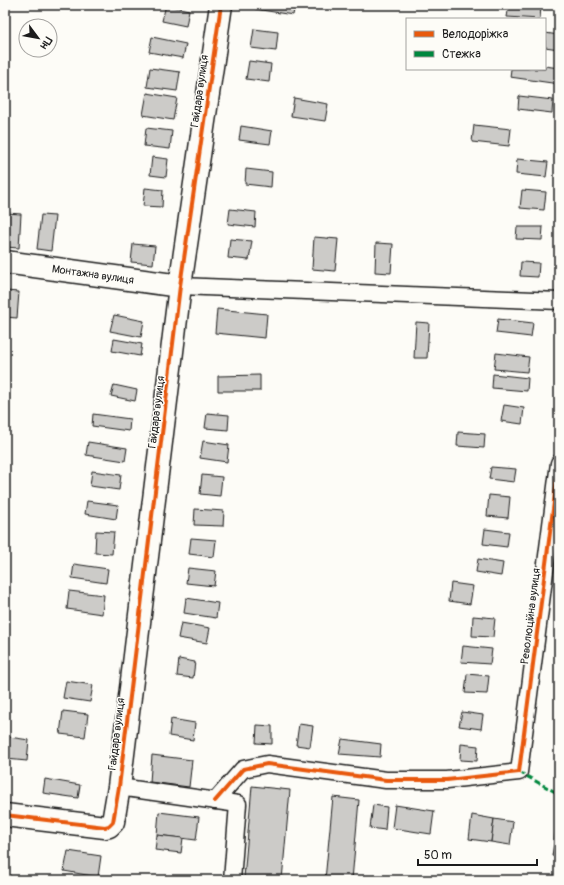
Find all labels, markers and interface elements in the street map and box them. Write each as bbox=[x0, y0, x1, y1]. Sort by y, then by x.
north arrow bbox=[18, 18, 58, 58]
legend bbox=[406, 18, 546, 70]
text: Велодоріжка bbox=[442, 27, 509, 42]
text: Пн bbox=[37, 34, 55, 52]
text: Стежка bbox=[442, 47, 481, 62]
street label: Гайдара вулиця bbox=[188, 54, 211, 128]
street label: Монтажна вулиця bbox=[51, 262, 135, 287]
street label: Гайдара вулиця bbox=[146, 375, 167, 449]
street label: Революційна вулиця bbox=[518, 567, 543, 665]
street label: Гайдара вулиця bbox=[106, 697, 127, 771]
scale bar bbox=[418, 841, 537, 867]
text: 50 m bbox=[424, 848, 452, 863]

